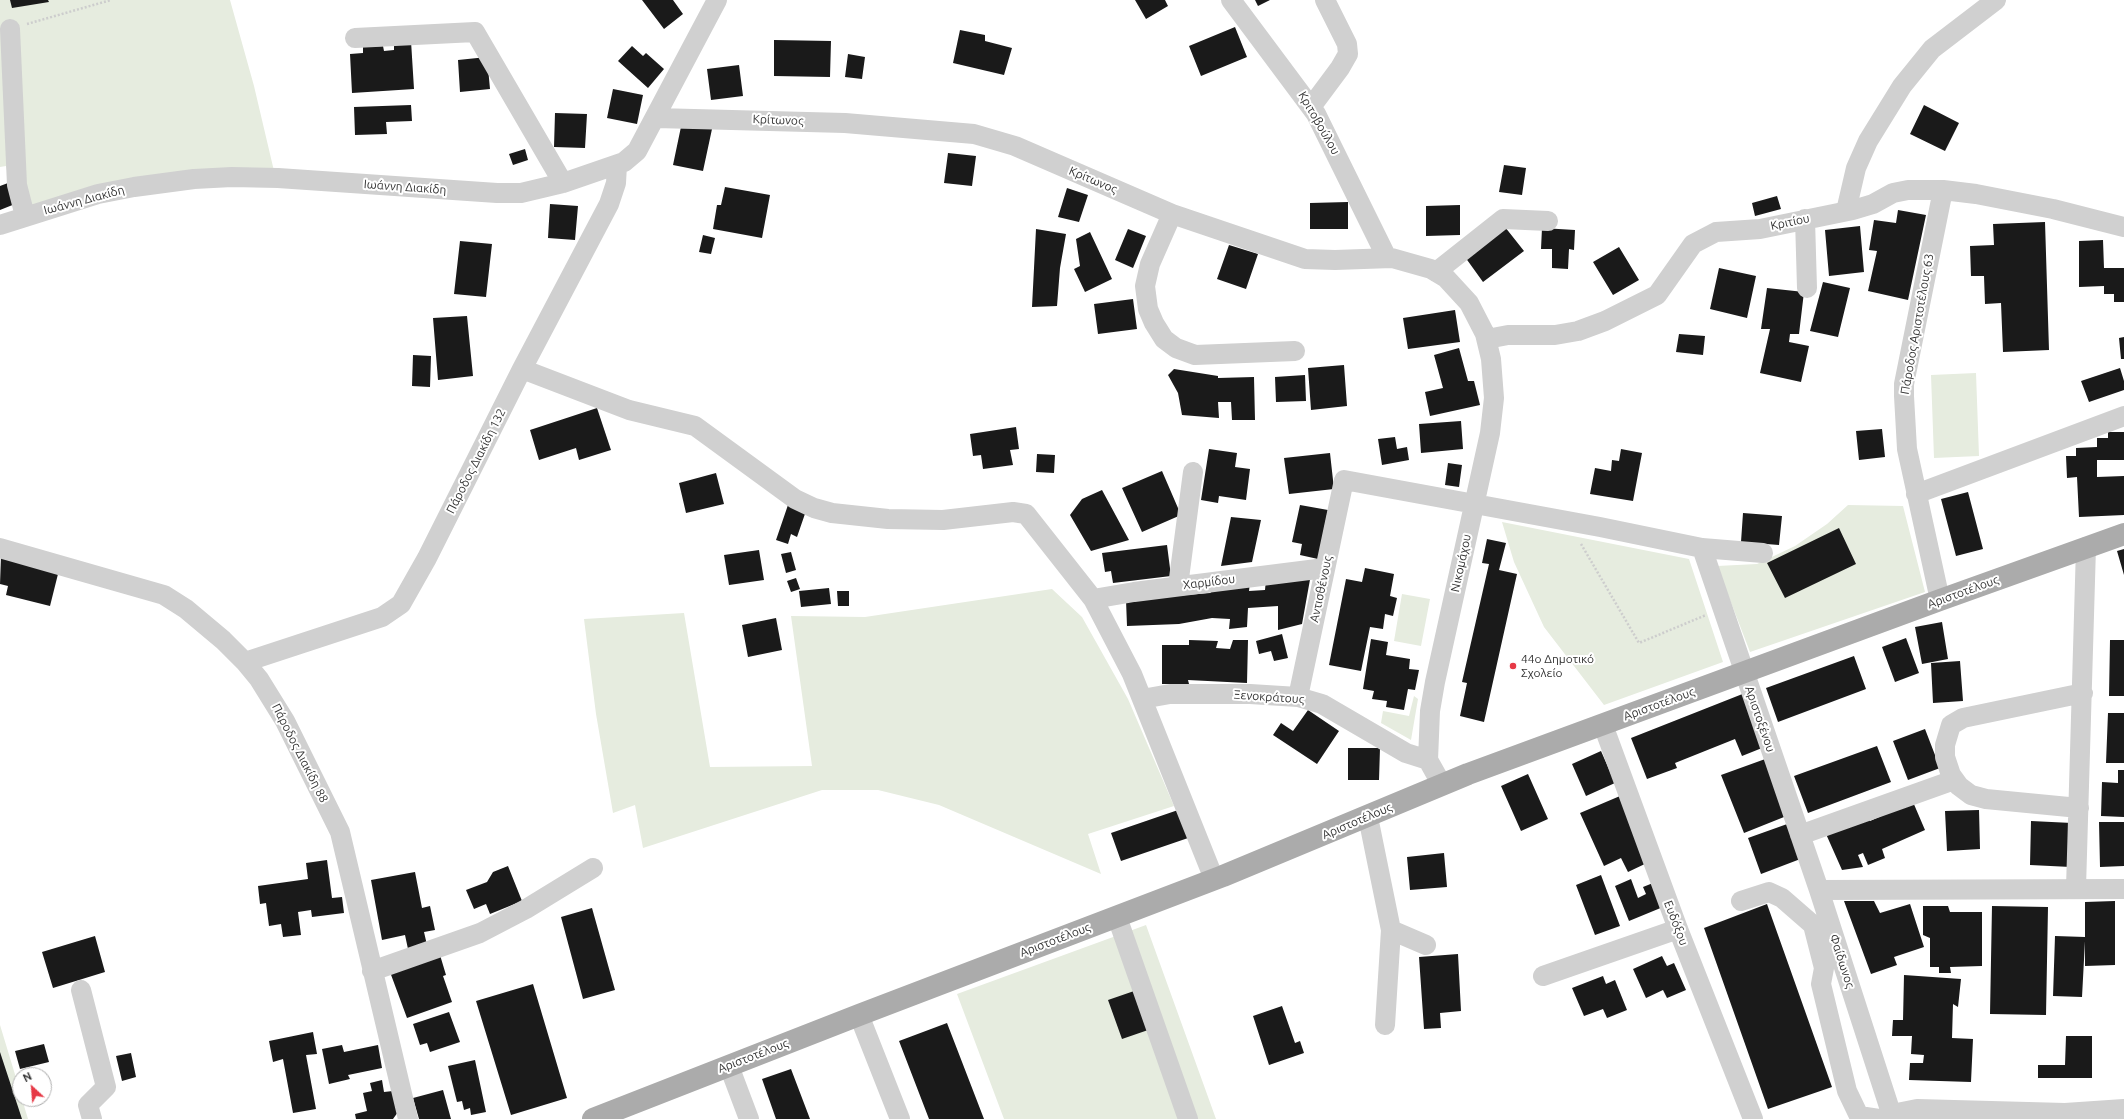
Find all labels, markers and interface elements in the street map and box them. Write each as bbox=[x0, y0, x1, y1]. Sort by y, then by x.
street label: Κριτοβούλου bbox=[1295, 89, 1343, 157]
street label: Κρίτωνος bbox=[752, 112, 804, 128]
street label: Κρίτωνος bbox=[1067, 163, 1119, 197]
street label: Ιωάννη Διακίδη bbox=[363, 177, 447, 197]
street label: Ιωάννη Διακίδη bbox=[42, 182, 126, 218]
street label: Κριτίου bbox=[1769, 211, 1811, 233]
street label: Πάροδος Αριστοτέλους 63 bbox=[1898, 253, 1936, 395]
street label: Πάροδος Διακίδη 132 bbox=[443, 406, 509, 516]
street label: Νικομάχου bbox=[1448, 533, 1474, 593]
street label: Αντισθένους bbox=[1307, 554, 1335, 624]
street label: Χαρμίδου bbox=[1182, 572, 1236, 592]
street label: Αριστοτέλους bbox=[1926, 572, 2000, 612]
place label: 44ο Δημοτικό Σχολείο bbox=[1521, 652, 1594, 680]
marker: 44ο Δημοτικό Σχολείο bbox=[1508, 661, 1518, 671]
street label: Αριστοτέλους bbox=[1622, 684, 1696, 724]
street label: Αριστοξένου bbox=[1742, 684, 1778, 754]
street label: Ξενοκράτους bbox=[1233, 687, 1305, 707]
street label: Πάροδος Διακίδη 88 bbox=[269, 701, 331, 805]
street label: Αριστοτέλους bbox=[1320, 800, 1394, 842]
street label: Ευδόξου bbox=[1661, 899, 1691, 947]
street label: Αριστοτέλους bbox=[1018, 920, 1092, 960]
street label: Φαίδωνος bbox=[1827, 932, 1857, 990]
street label: Αριστοτέλους bbox=[716, 1036, 790, 1076]
north arrow bbox=[12, 1067, 52, 1107]
text: N bbox=[21, 1070, 34, 1084]

